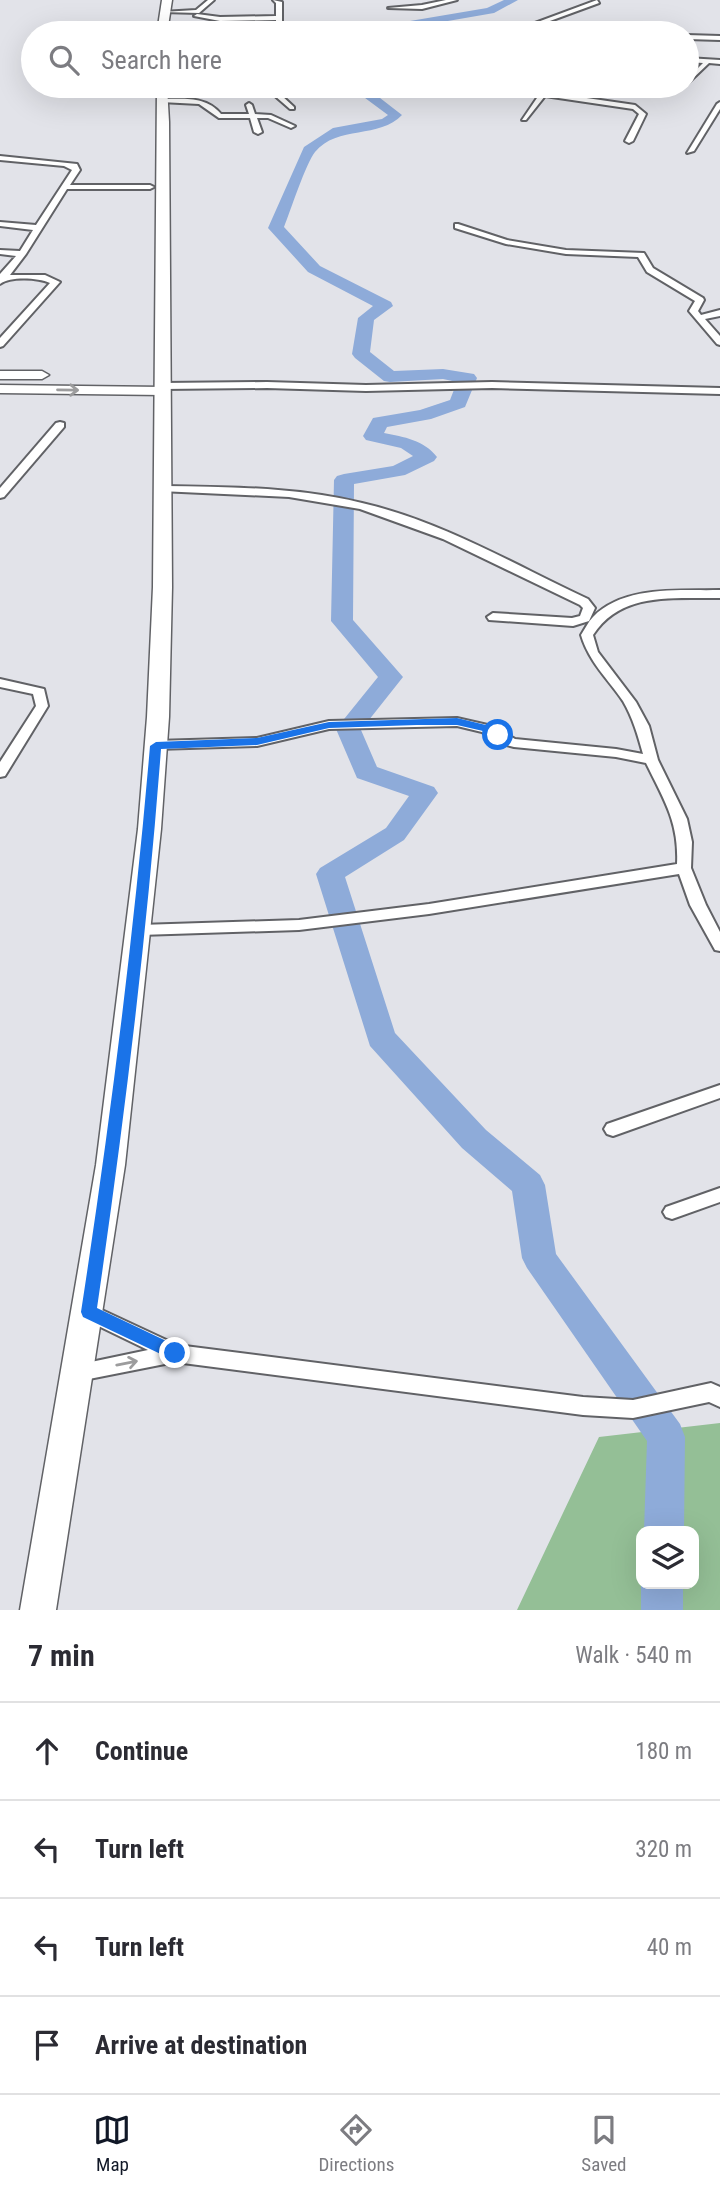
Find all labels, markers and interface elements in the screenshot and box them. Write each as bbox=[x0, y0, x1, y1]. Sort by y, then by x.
search box bbox=[21, 21, 699, 98]
icon: search bbox=[45, 41, 83, 79]
text: Search here bbox=[101, 45, 222, 75]
one-way arrow bbox=[56, 383, 79, 397]
route start bbox=[482, 719, 513, 750]
route end bbox=[159, 1337, 190, 1368]
one-way arrow bbox=[115, 1355, 138, 1369]
map controls bbox=[636, 1526, 699, 1589]
button: layers bbox=[636, 1526, 699, 1589]
text: 7 min bbox=[28, 1638, 95, 1673]
text: Walk · 540 m bbox=[575, 1642, 692, 1669]
icon: ahead bbox=[28, 1732, 66, 1770]
text: Continue bbox=[95, 1736, 188, 1766]
text: 180 m bbox=[635, 1738, 692, 1765]
icon: left bbox=[28, 1830, 66, 1868]
text: Turn left bbox=[95, 1834, 184, 1864]
text: 320 m bbox=[635, 1836, 692, 1863]
icon: left bbox=[28, 1928, 66, 1966]
text: Turn left bbox=[95, 1932, 184, 1962]
text: 40 m bbox=[647, 1934, 692, 1961]
icon: arrive bbox=[28, 2026, 66, 2064]
text: Arrive at destination bbox=[95, 2030, 307, 2060]
tab: Map bbox=[93, 2111, 131, 2176]
tab: Directions bbox=[318, 2111, 394, 2176]
tab: Saved bbox=[581, 2111, 627, 2176]

